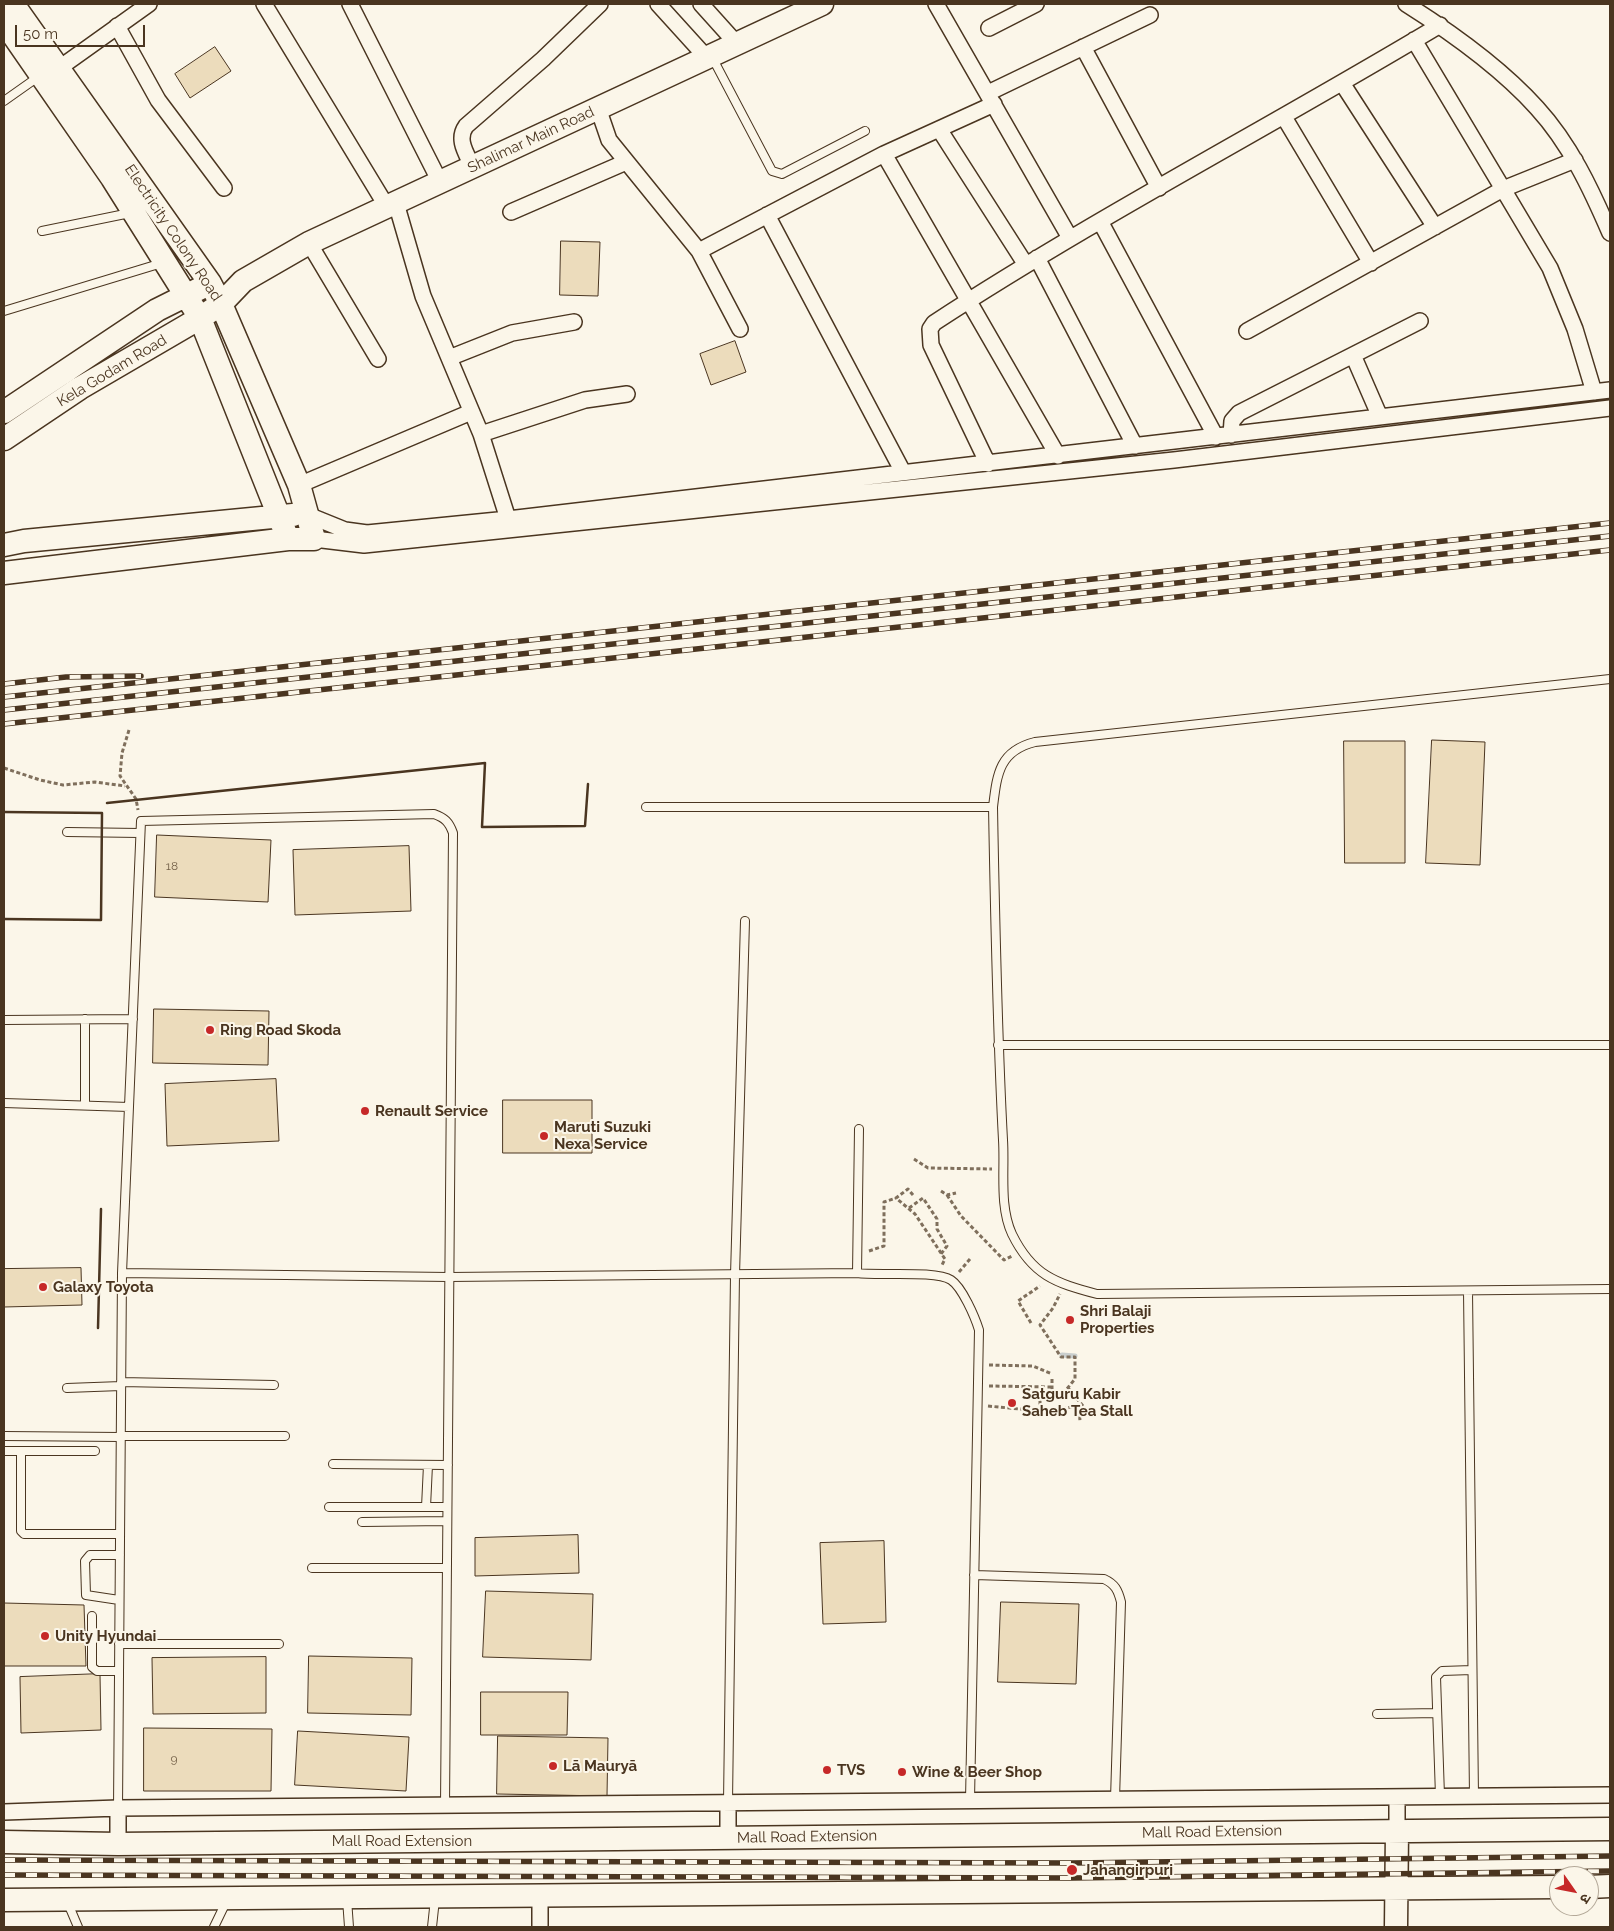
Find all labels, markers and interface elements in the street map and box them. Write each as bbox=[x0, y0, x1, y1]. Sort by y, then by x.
scale bar bbox=[18, 15, 148, 47]
text: 50 m bbox=[23, 25, 58, 43]
street label: Shalimar Main Road bbox=[465, 103, 597, 177]
street label: Electricity Colony Road bbox=[121, 161, 225, 305]
street label: Kela Godam Road bbox=[54, 331, 170, 411]
house number: 18 bbox=[166, 859, 178, 873]
place label: Ring Road Skoda bbox=[220, 1021, 341, 1039]
marker: Ring Road Skoda bbox=[204, 1024, 216, 1036]
place label: Renault Service bbox=[375, 1102, 488, 1120]
marker: Renault Service bbox=[359, 1105, 371, 1117]
place label: Maruti Suzuki Nexa Service bbox=[554, 1118, 651, 1153]
marker: Maruti Suzuki Nexa Service bbox=[538, 1130, 550, 1142]
place label: Galaxy Toyota bbox=[53, 1278, 154, 1296]
marker: Galaxy Toyota bbox=[37, 1281, 49, 1293]
place label: Shri Balaji Properties bbox=[1080, 1302, 1154, 1337]
marker: Shri Balaji Properties bbox=[1064, 1314, 1076, 1326]
place label: Satguru Kabir Saheb Tea Stall bbox=[1022, 1385, 1133, 1420]
marker: Satguru Kabir Saheb Tea Stall bbox=[1006, 1397, 1018, 1409]
place label: Unity Hyundai bbox=[55, 1627, 156, 1645]
marker: Unity Hyundai bbox=[39, 1630, 51, 1642]
house number: 9 bbox=[170, 1752, 178, 1766]
place label: Lā Mauryā bbox=[563, 1757, 637, 1775]
marker: Lā Mauryā bbox=[547, 1760, 559, 1772]
place label: TVS bbox=[837, 1761, 865, 1779]
place label: Wine & Beer Shop bbox=[912, 1763, 1042, 1781]
marker: TVS bbox=[821, 1764, 833, 1776]
marker: Wine & Beer Shop bbox=[896, 1766, 908, 1778]
street label: Mall Road Extension bbox=[1142, 1822, 1282, 1842]
street label: Mall Road Extension bbox=[737, 1827, 877, 1847]
street label: Mall Road Extension bbox=[332, 1832, 472, 1850]
place label: Jahangirpuri bbox=[1083, 1861, 1173, 1879]
marker: Jahangirpuri bbox=[1065, 1863, 1079, 1877]
north arrow bbox=[1549, 1866, 1599, 1916]
text: उ bbox=[1577, 1891, 1595, 1906]

